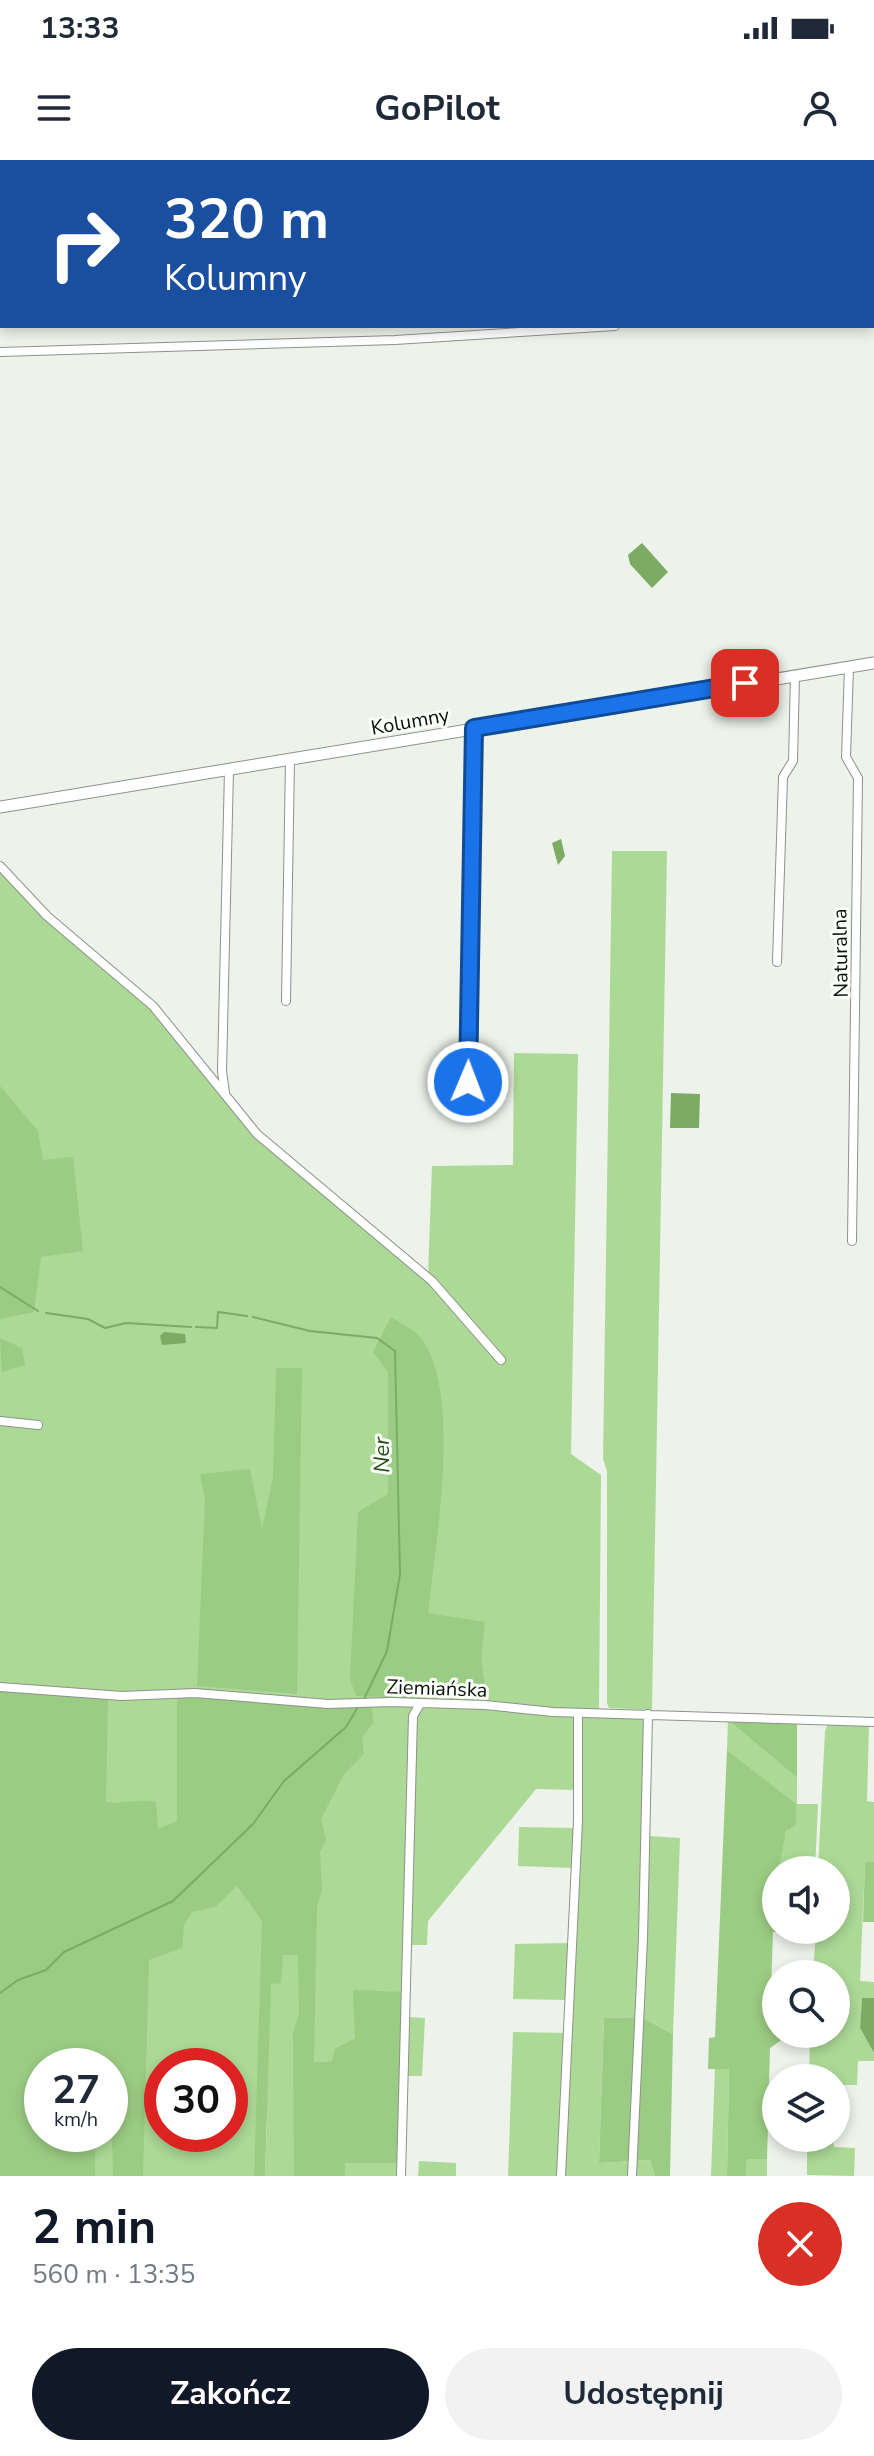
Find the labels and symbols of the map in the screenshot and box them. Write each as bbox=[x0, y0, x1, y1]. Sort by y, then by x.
pin bbox=[711, 649, 779, 717]
street label: Kolumny bbox=[369, 701, 452, 742]
street label: Naturalna bbox=[826, 908, 855, 998]
position arrow bbox=[426, 1040, 510, 1124]
water label: Ner bbox=[367, 1436, 397, 1473]
street label: Ziemiańska bbox=[386, 1673, 488, 1704]
speed limit sign: 30 bbox=[144, 2048, 248, 2152]

